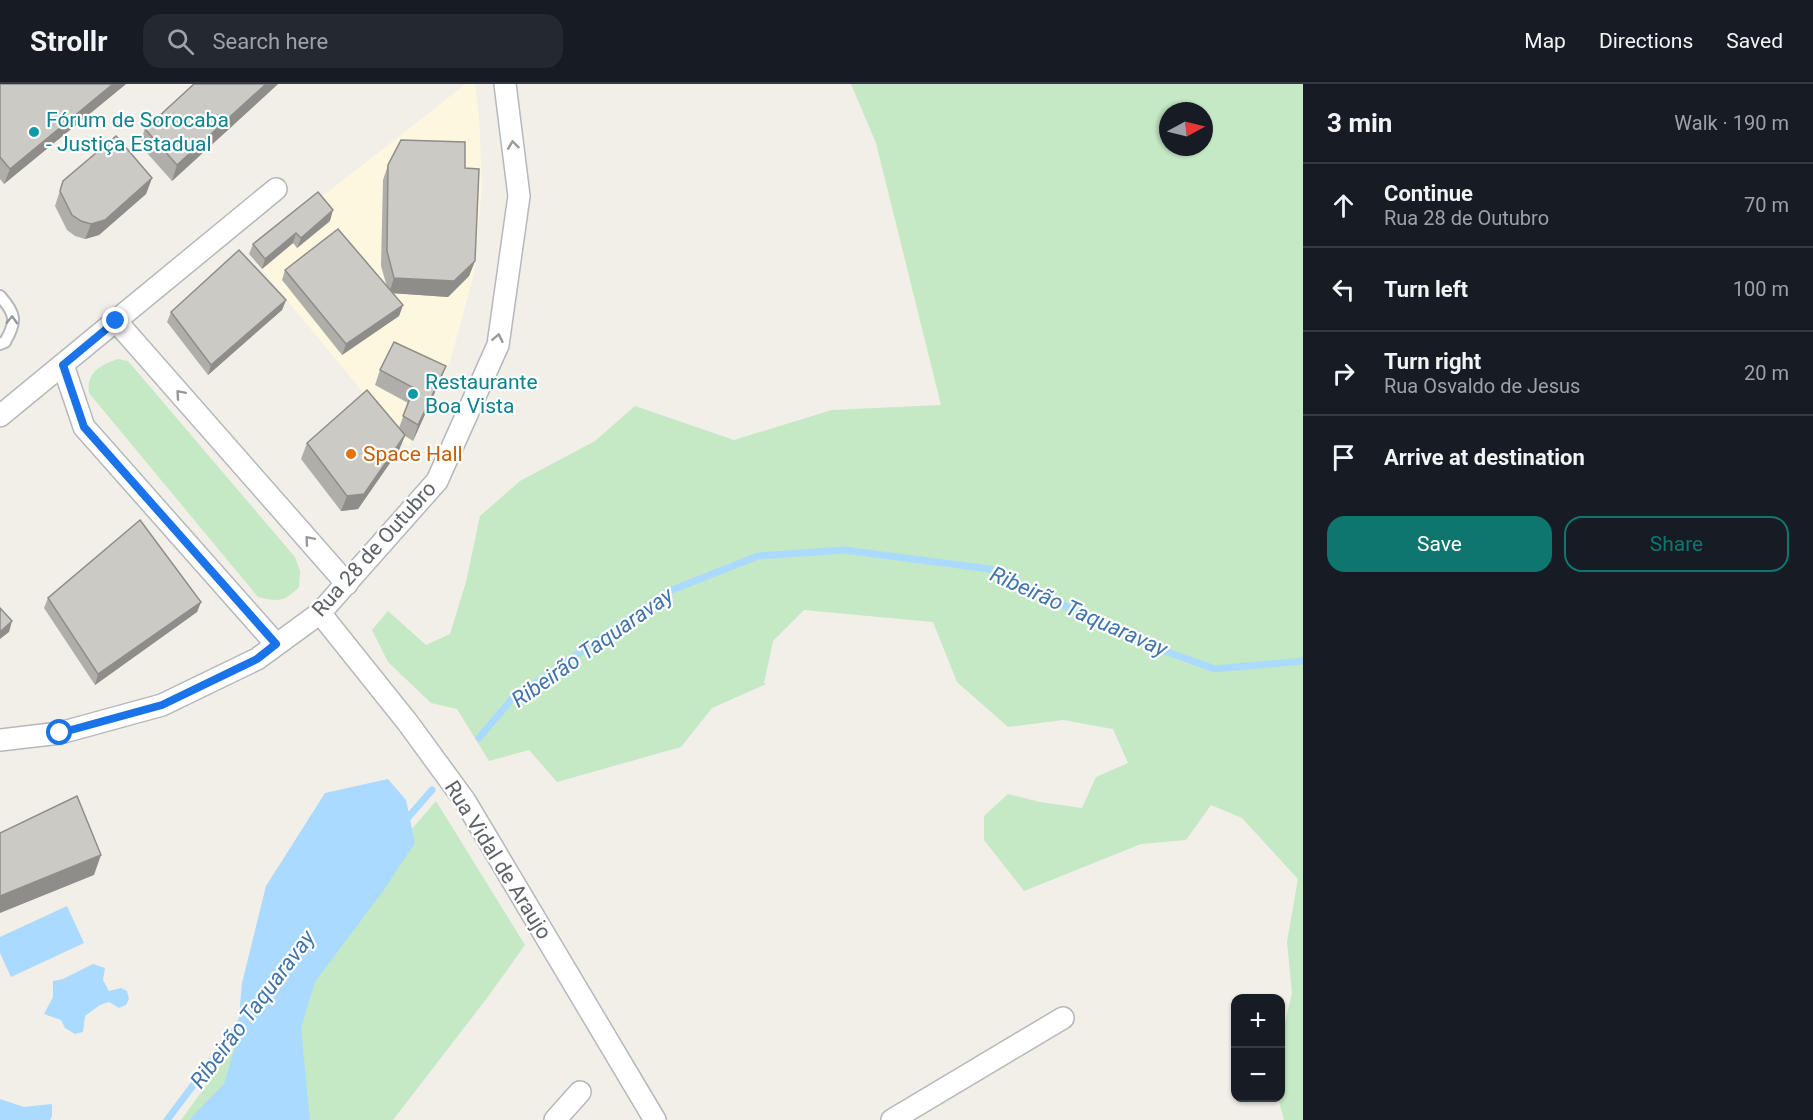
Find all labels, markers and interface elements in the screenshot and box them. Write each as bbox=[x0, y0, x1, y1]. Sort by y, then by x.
search box bbox=[143, 14, 563, 68]
text: Strollr bbox=[30, 25, 107, 58]
icon: search bbox=[164, 25, 197, 58]
text: Search here bbox=[212, 29, 328, 54]
text: Map bbox=[1524, 29, 1566, 53]
text: Directions bbox=[1599, 29, 1693, 53]
text: Saved bbox=[1726, 29, 1783, 53]
north arrow bbox=[1159, 102, 1213, 156]
place label: Fórum de Sorocaba - Justiça Estadual bbox=[46, 108, 229, 156]
text: 3 min bbox=[1327, 108, 1392, 138]
text: Walk · 190 m bbox=[1674, 111, 1789, 135]
marker: Fórum de Sorocaba - Justiça Estadual bbox=[27, 125, 41, 139]
one-way arrow bbox=[507, 141, 519, 150]
text: Continue bbox=[1384, 181, 1473, 206]
icon: ahead bbox=[1327, 189, 1360, 222]
text: 70 m bbox=[1744, 193, 1789, 217]
text: Rua 28 de Outubro bbox=[1384, 206, 1549, 230]
icon: left bbox=[1327, 273, 1360, 306]
text: Turn left bbox=[1384, 277, 1468, 302]
text: 100 m bbox=[1733, 277, 1789, 301]
route end bbox=[102, 307, 128, 333]
one-way arrow bbox=[6, 315, 18, 324]
one-way arrow bbox=[491, 334, 504, 344]
text: Turn right bbox=[1384, 349, 1481, 374]
icon: right bbox=[1327, 357, 1360, 390]
text: 20 m bbox=[1744, 361, 1789, 385]
place label: Restaurante Boa Vista bbox=[425, 370, 538, 418]
text: Rua Osvaldo de Jesus bbox=[1384, 374, 1580, 398]
marker: Restaurante Boa Vista bbox=[406, 387, 420, 401]
one-way arrow bbox=[176, 390, 187, 401]
icon: arrive bbox=[1327, 441, 1360, 474]
place label: Space Hall bbox=[363, 442, 463, 466]
text: Arrive at destination bbox=[1384, 445, 1585, 470]
marker: Space Hall bbox=[344, 447, 358, 461]
street label: Rua 28 de Outubro bbox=[307, 477, 441, 621]
button: Save bbox=[1327, 516, 1552, 572]
button: Share bbox=[1564, 516, 1789, 572]
one-way arrow bbox=[305, 537, 316, 547]
water label: Ribeirão Taquaravay bbox=[986, 561, 1172, 662]
water label: Ribeirão Taquaravay bbox=[507, 582, 678, 712]
route start bbox=[46, 719, 72, 745]
street label: Rua Vidal de Araujo bbox=[440, 777, 556, 943]
water label: Ribeirão Taquaravay bbox=[185, 925, 320, 1093]
map controls bbox=[1231, 994, 1285, 1102]
button: + bbox=[1231, 994, 1285, 1048]
button: − bbox=[1231, 1048, 1285, 1102]

